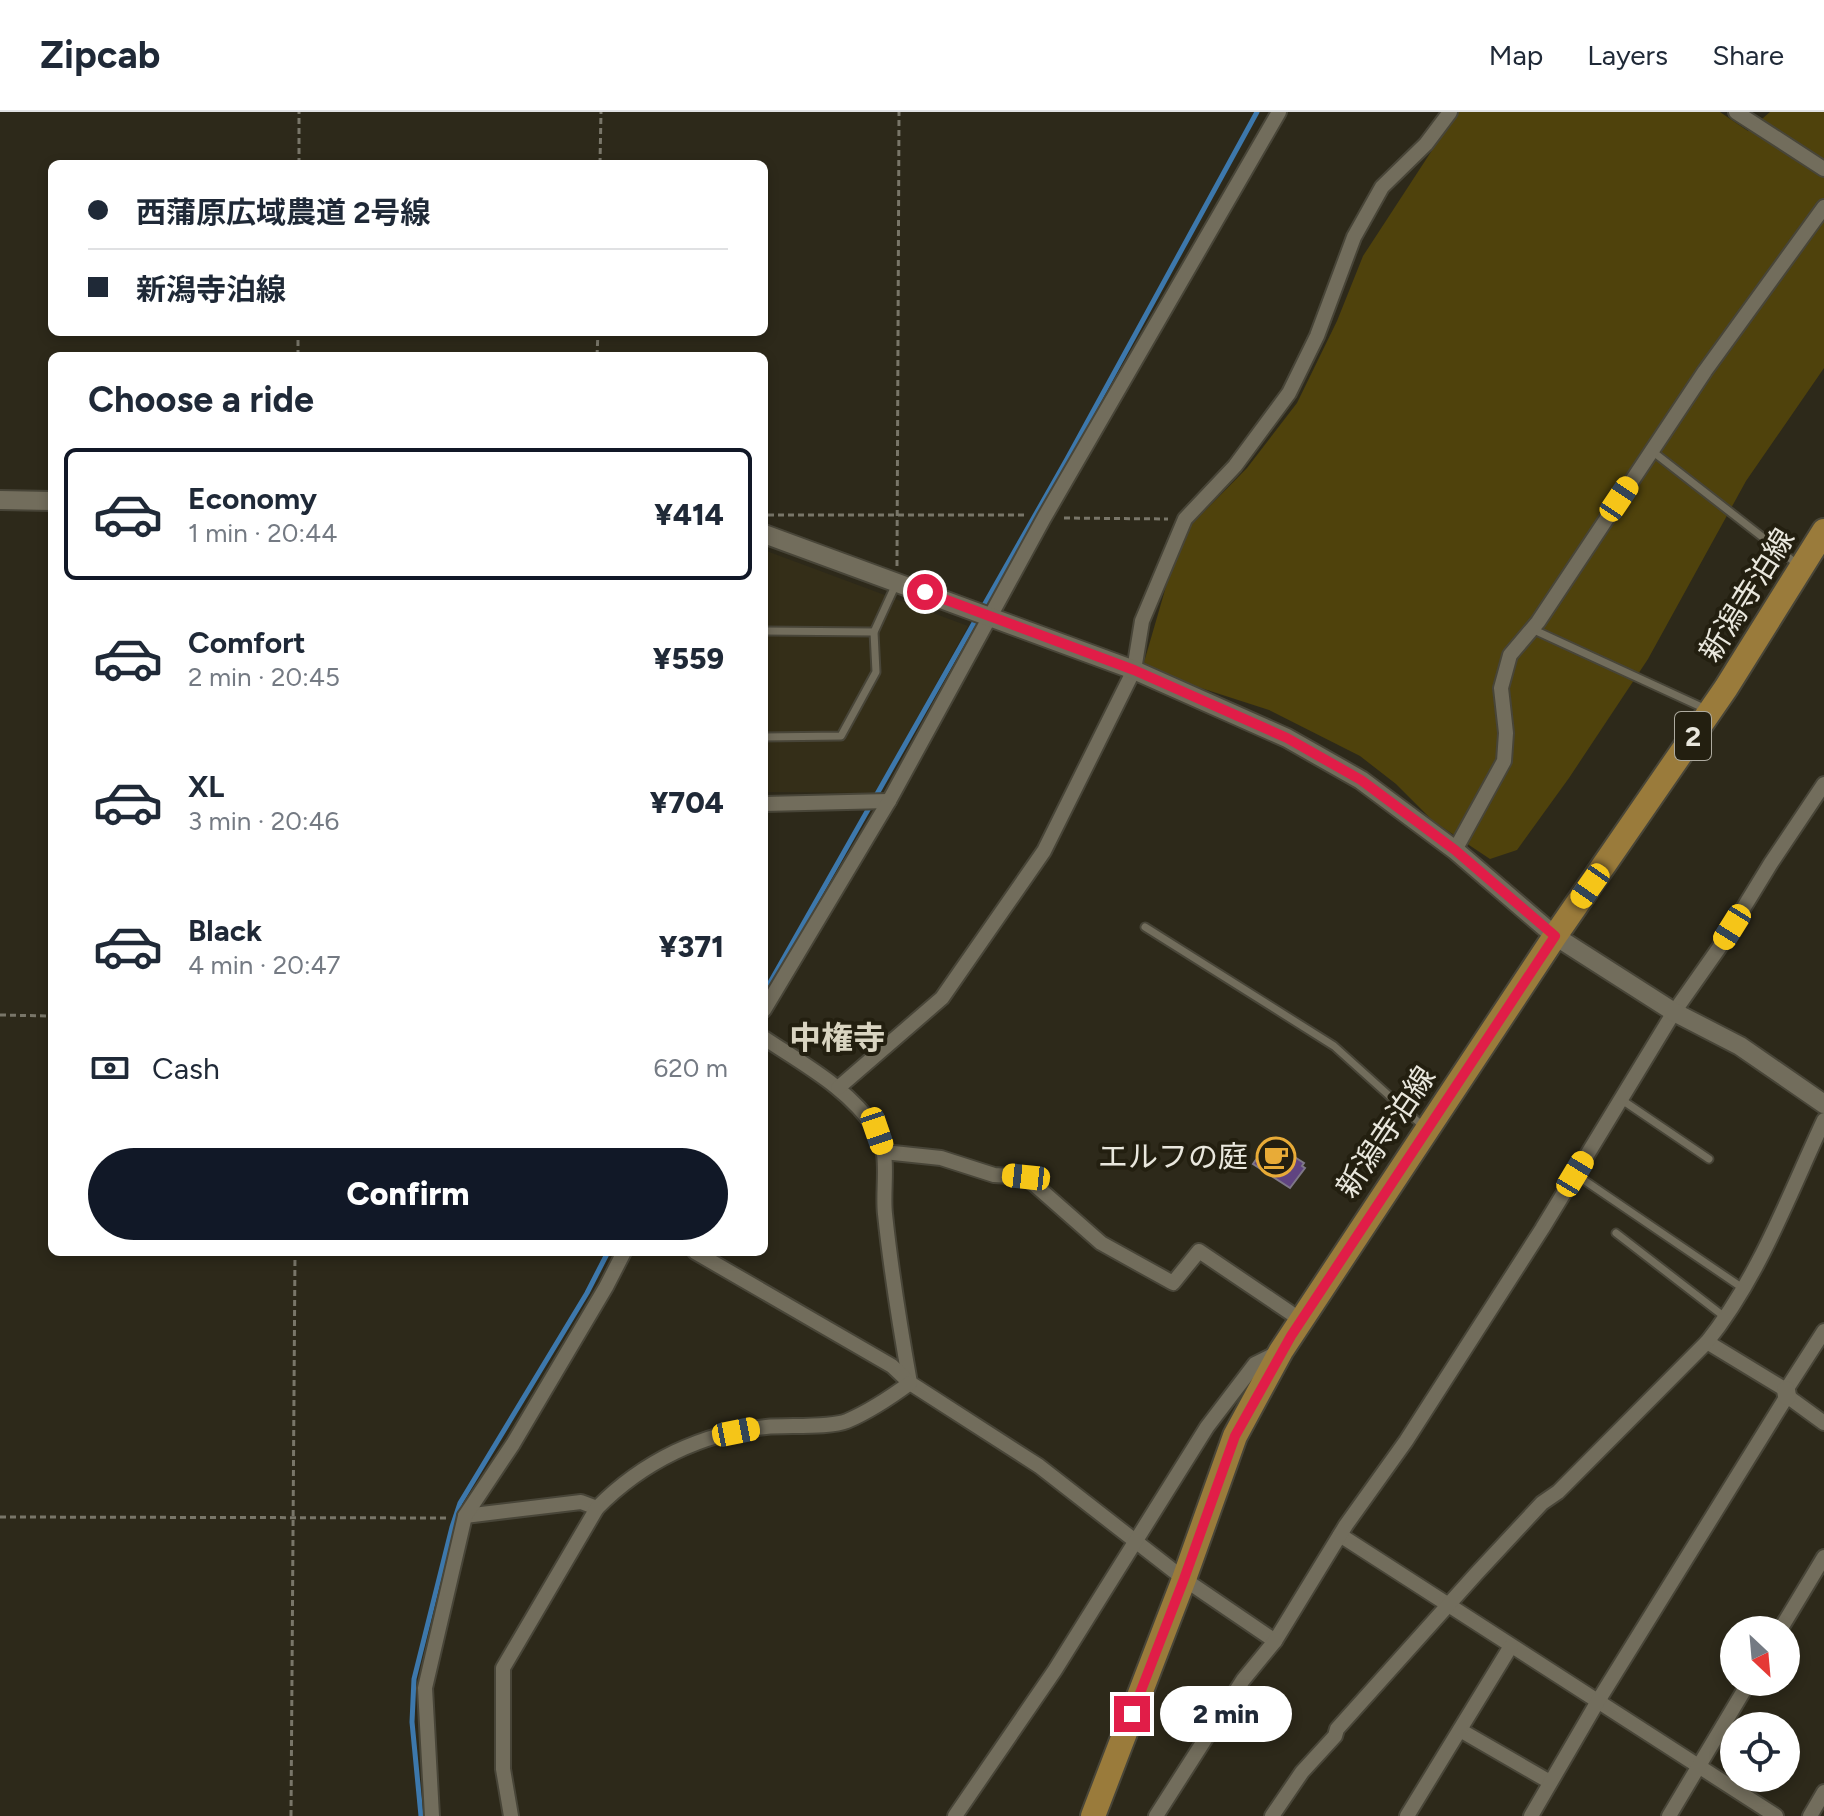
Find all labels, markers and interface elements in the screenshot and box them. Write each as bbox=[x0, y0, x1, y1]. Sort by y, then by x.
text: Zipcab bbox=[40, 32, 160, 78]
text: Map bbox=[1489, 38, 1543, 72]
text: Layers bbox=[1587, 38, 1668, 72]
text: Share bbox=[1712, 38, 1784, 72]
text: 西蒲原広域農道 2号線 bbox=[136, 194, 431, 231]
text: 新潟寺泊線 bbox=[136, 271, 286, 308]
text: Choose a ride bbox=[88, 378, 314, 421]
car bbox=[1596, 472, 1642, 526]
icon: car bbox=[92, 478, 164, 550]
text: Economy bbox=[188, 480, 317, 517]
text: ¥414 bbox=[654, 496, 724, 533]
text: 1 min · 20:44 bbox=[188, 517, 337, 549]
street label: 新潟寺泊線 bbox=[1691, 521, 1802, 668]
route start bbox=[907, 574, 943, 610]
icon: car bbox=[92, 622, 164, 694]
text: Comfort bbox=[188, 624, 306, 661]
text: ¥559 bbox=[653, 640, 724, 677]
text: 2 min · 20:45 bbox=[188, 661, 340, 693]
road number: 2 bbox=[1675, 712, 1711, 760]
icon: car bbox=[92, 766, 164, 838]
text: XL bbox=[188, 768, 224, 805]
text: ¥704 bbox=[650, 784, 724, 821]
text: 3 min · 20:46 bbox=[188, 805, 339, 837]
car bbox=[1566, 859, 1614, 913]
car bbox=[1709, 900, 1755, 954]
icon: car bbox=[92, 910, 164, 982]
text: Black bbox=[188, 912, 262, 949]
text: ¥371 bbox=[659, 928, 724, 965]
text: 4 min · 20:47 bbox=[188, 949, 341, 981]
district label: 中権寺 bbox=[789, 1019, 885, 1057]
icon: cash bbox=[88, 1046, 132, 1090]
text: Cash bbox=[152, 1050, 220, 1087]
text: 620 m bbox=[654, 1052, 728, 1084]
street label: 新潟寺泊線 bbox=[1328, 1059, 1443, 1204]
car bbox=[858, 1104, 896, 1158]
cafe icon: エルフの庭 bbox=[1255, 1136, 1297, 1178]
place label: エルフの庭 bbox=[1098, 1138, 1248, 1175]
car bbox=[1552, 1147, 1598, 1201]
button: Confirm bbox=[88, 1148, 728, 1240]
car bbox=[1001, 1163, 1051, 1191]
car bbox=[710, 1416, 762, 1448]
north arrow bbox=[1720, 1616, 1800, 1696]
map controls bbox=[1720, 1616, 1800, 1792]
callout: 2 min bbox=[1160, 1686, 1292, 1742]
route end bbox=[1114, 1696, 1150, 1732]
text: 2 min bbox=[1193, 1698, 1259, 1730]
button: locate bbox=[1720, 1712, 1800, 1792]

